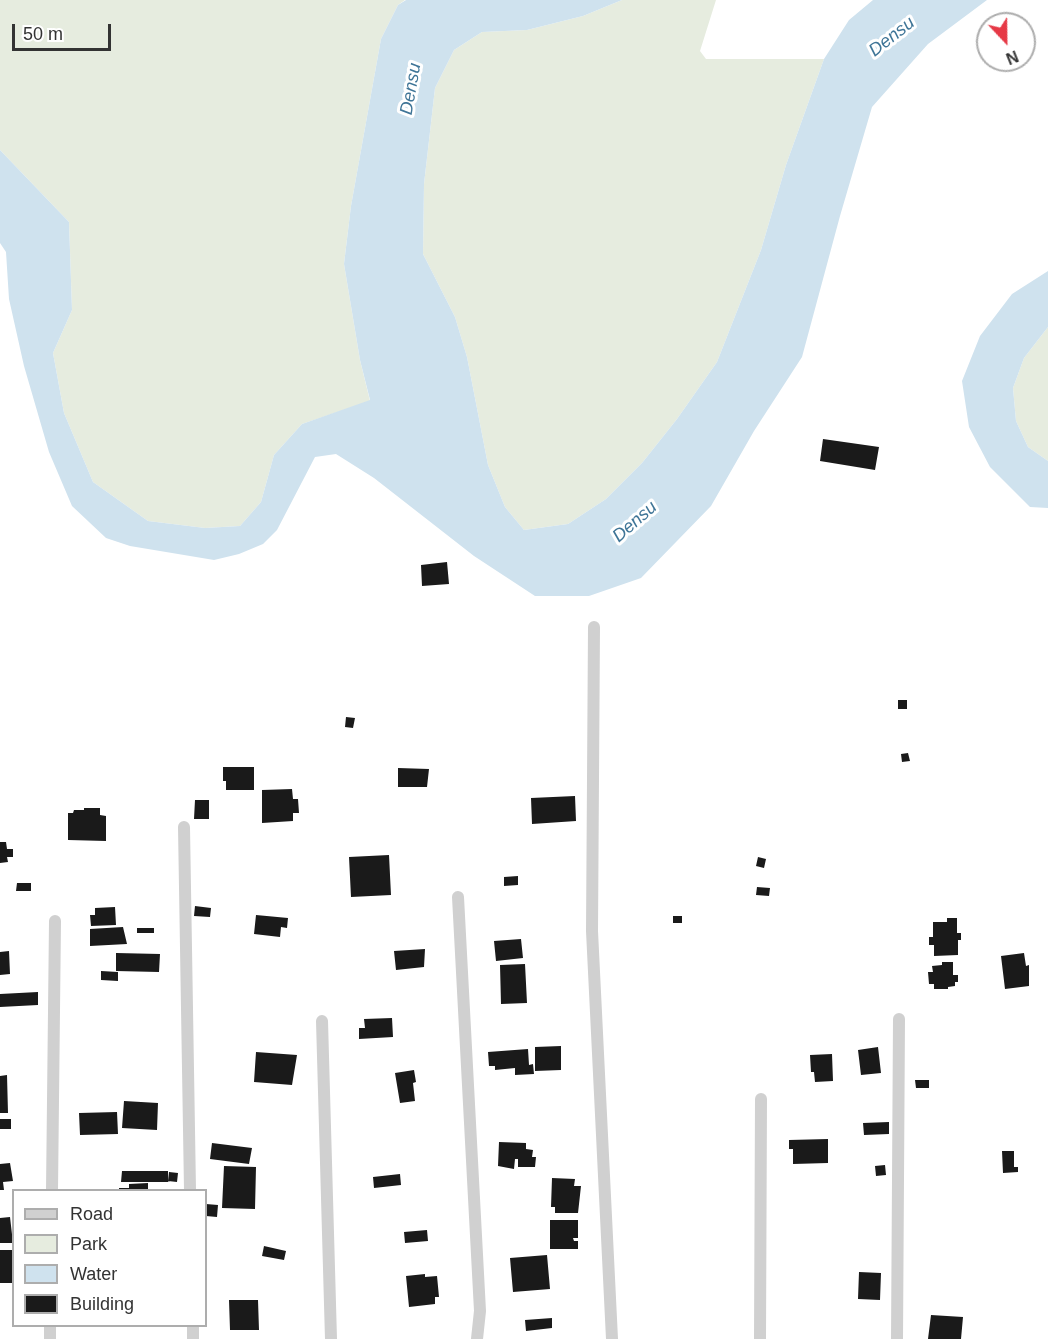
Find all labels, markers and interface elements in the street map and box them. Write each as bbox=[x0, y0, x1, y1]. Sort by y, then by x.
scale bar bbox=[15, 12, 114, 50]
water label: Densu bbox=[865, 12, 919, 62]
north arrow bbox=[976, 12, 1036, 72]
text: 50 m bbox=[23, 24, 63, 44]
text: N bbox=[1004, 47, 1021, 67]
water label: Densu bbox=[396, 62, 426, 116]
water label: Densu bbox=[608, 497, 662, 547]
legend bbox=[12, 1189, 207, 1327]
text: Road bbox=[70, 1204, 113, 1224]
text: Park bbox=[70, 1234, 107, 1254]
text: Water bbox=[70, 1264, 117, 1284]
text: Building bbox=[70, 1294, 134, 1314]

